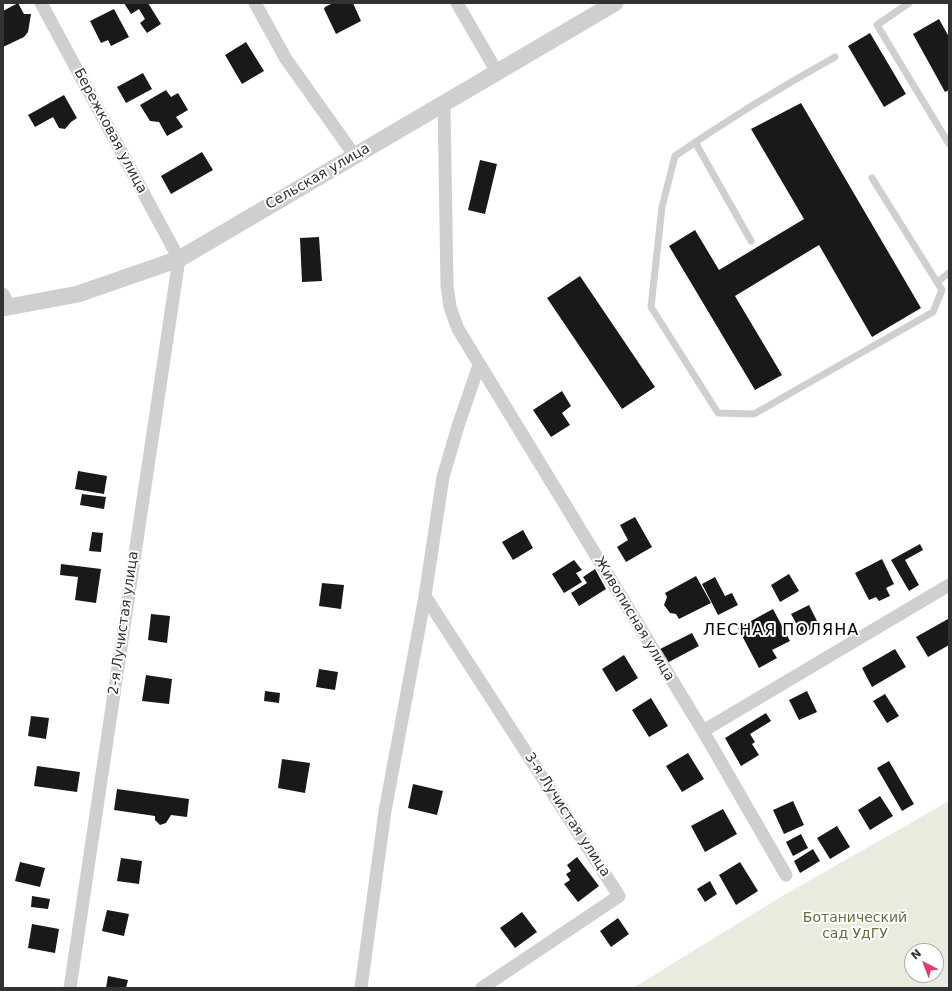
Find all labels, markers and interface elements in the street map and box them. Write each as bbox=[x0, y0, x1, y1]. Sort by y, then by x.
street label: Бережковая улица bbox=[70, 65, 150, 197]
street label: Сельская улица bbox=[263, 140, 373, 214]
street label: 2-я Лучистая улица bbox=[106, 550, 142, 696]
street label: Живописная улица bbox=[590, 554, 678, 684]
district label: ЛЕСНАЯ ПОЛЯНА bbox=[703, 621, 859, 641]
street label: 3-я Лучистая улица bbox=[521, 750, 613, 880]
park label: Ботанический сад УдГУ bbox=[803, 910, 907, 942]
north arrow bbox=[904, 943, 944, 983]
text: N bbox=[909, 947, 924, 962]

